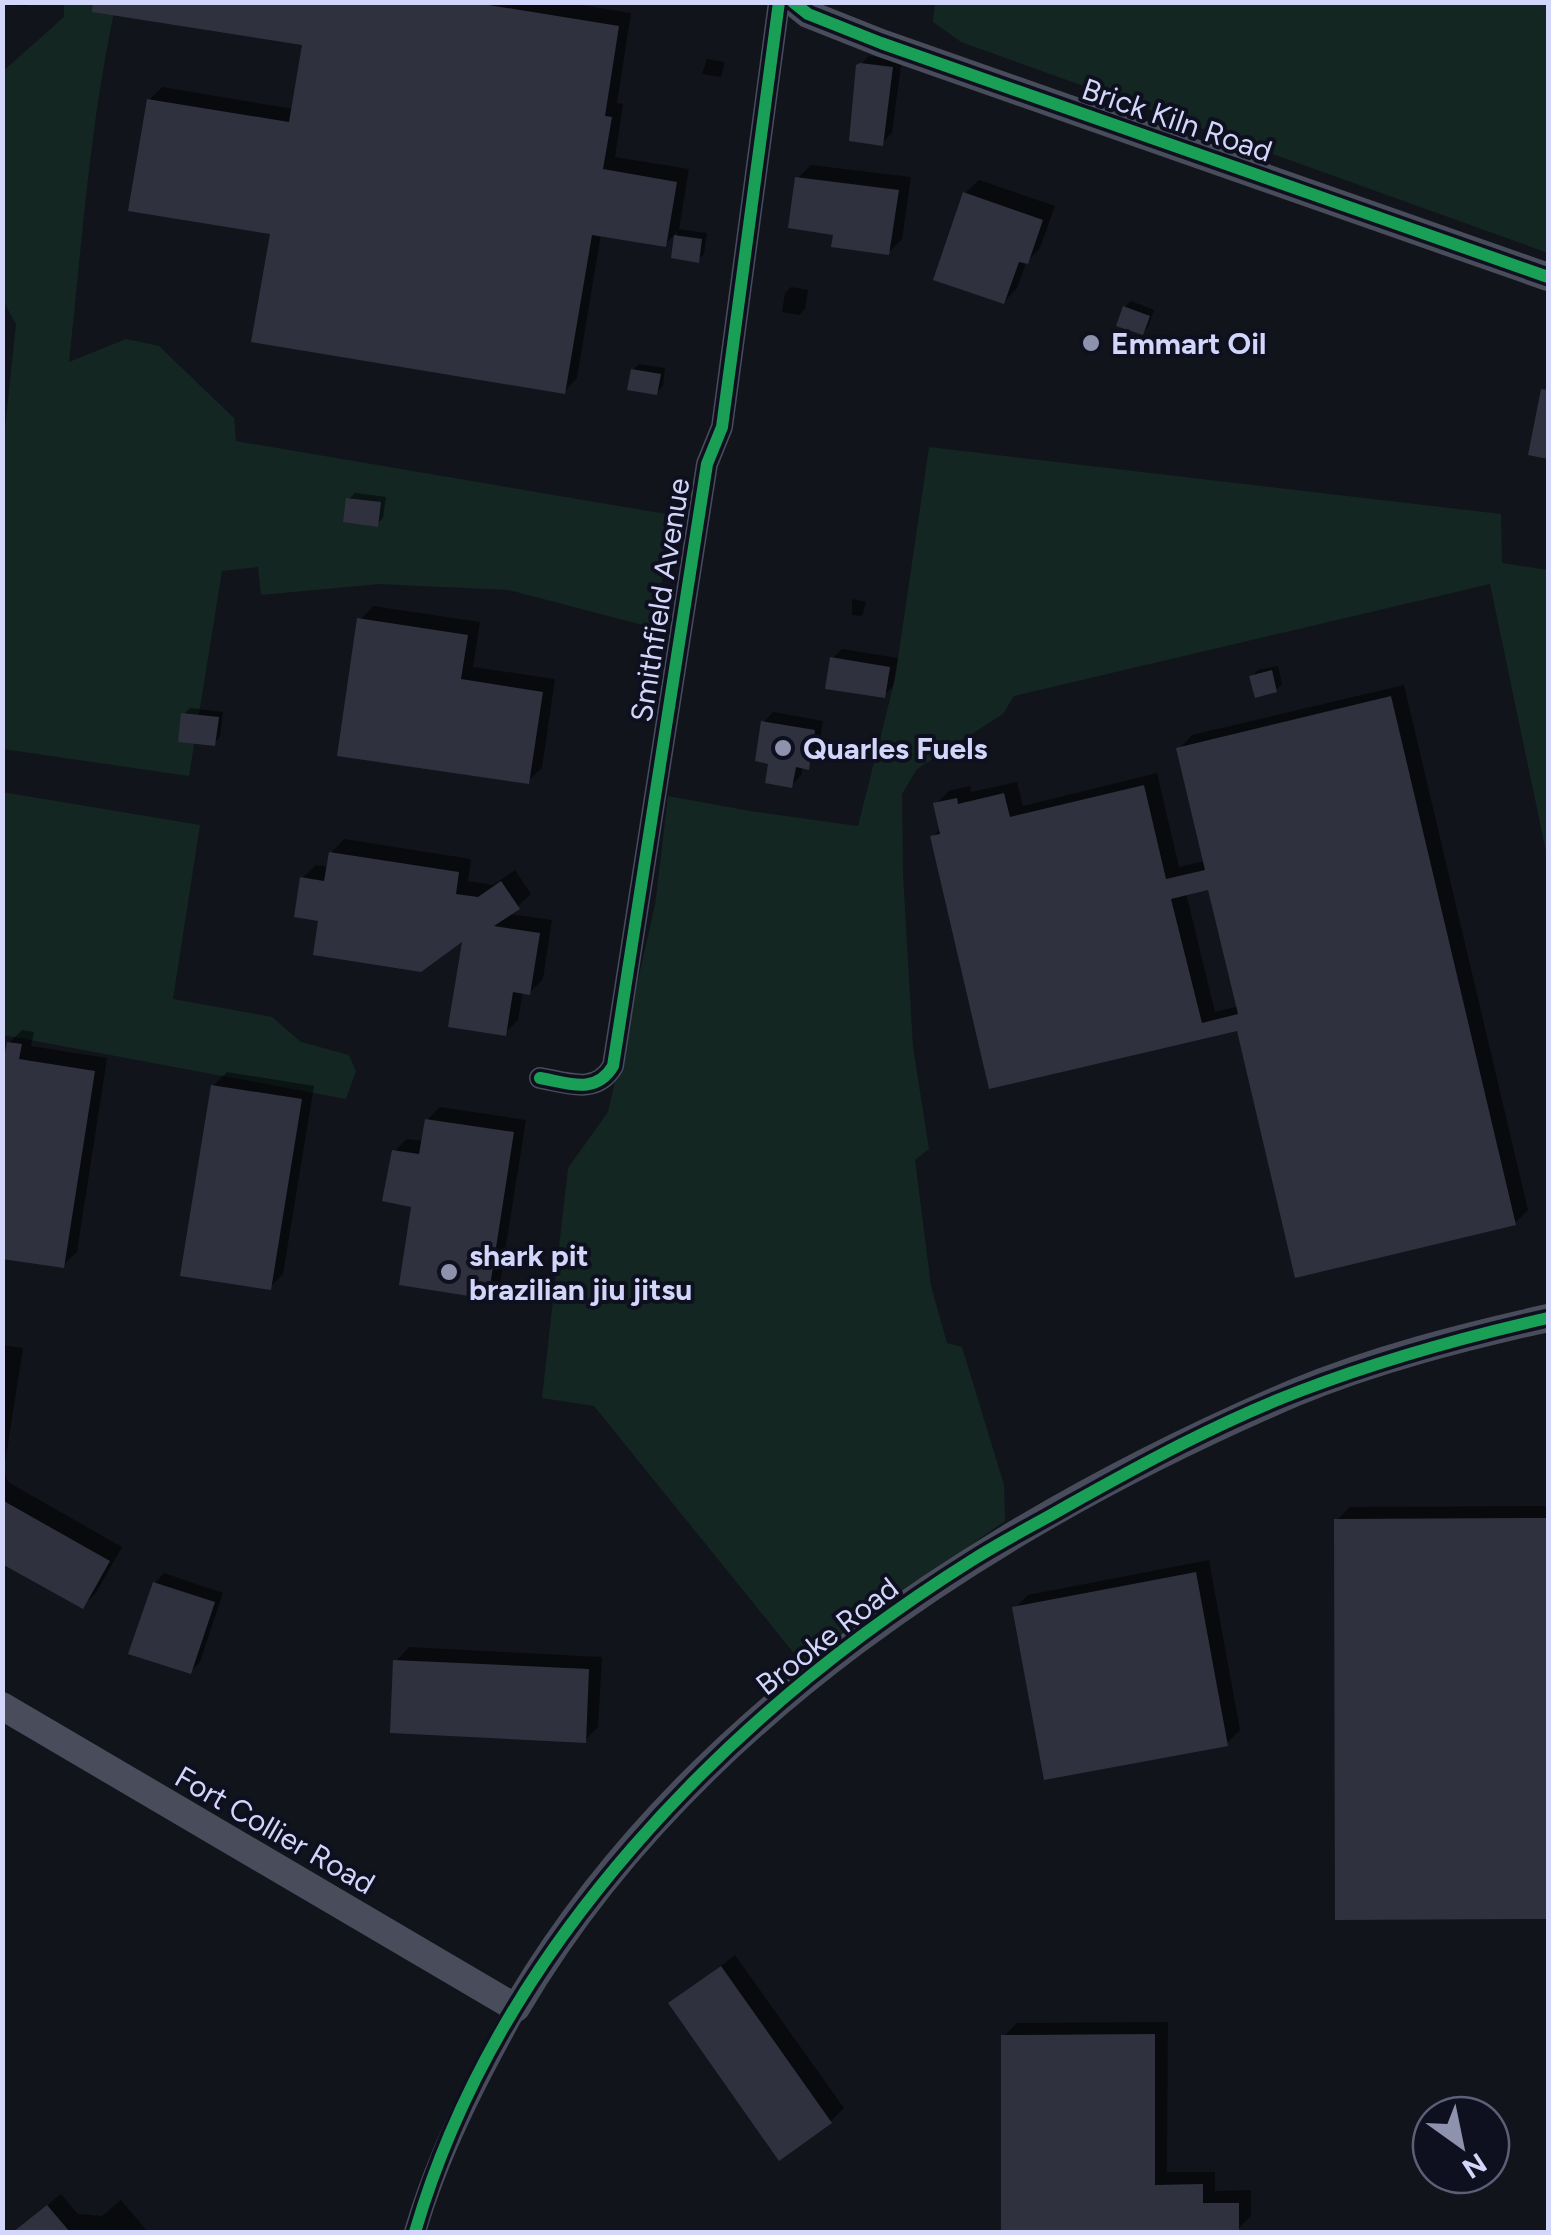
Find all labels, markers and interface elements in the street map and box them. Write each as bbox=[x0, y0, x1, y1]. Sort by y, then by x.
street label: Brick Kiln Road bbox=[1077, 70, 1277, 170]
place label: Emmart Oil bbox=[1111, 325, 1266, 362]
marker: Emmart Oil bbox=[1080, 332, 1102, 354]
street label: Smithfield Avenue bbox=[622, 475, 698, 725]
place label: Quarles Fuels bbox=[803, 730, 988, 767]
marker: Quarles Fuels bbox=[772, 737, 794, 759]
place label: shark pit brazilian jiu jitsu bbox=[469, 1237, 692, 1308]
marker: shark pit brazilian jiu jitsu bbox=[438, 1261, 460, 1283]
street label: Brooke Road bbox=[748, 1569, 906, 1703]
street label: Fort Collier Road bbox=[168, 1758, 382, 1902]
north arrow bbox=[1411, 2095, 1511, 2195]
text: N bbox=[1456, 2146, 1493, 2186]

